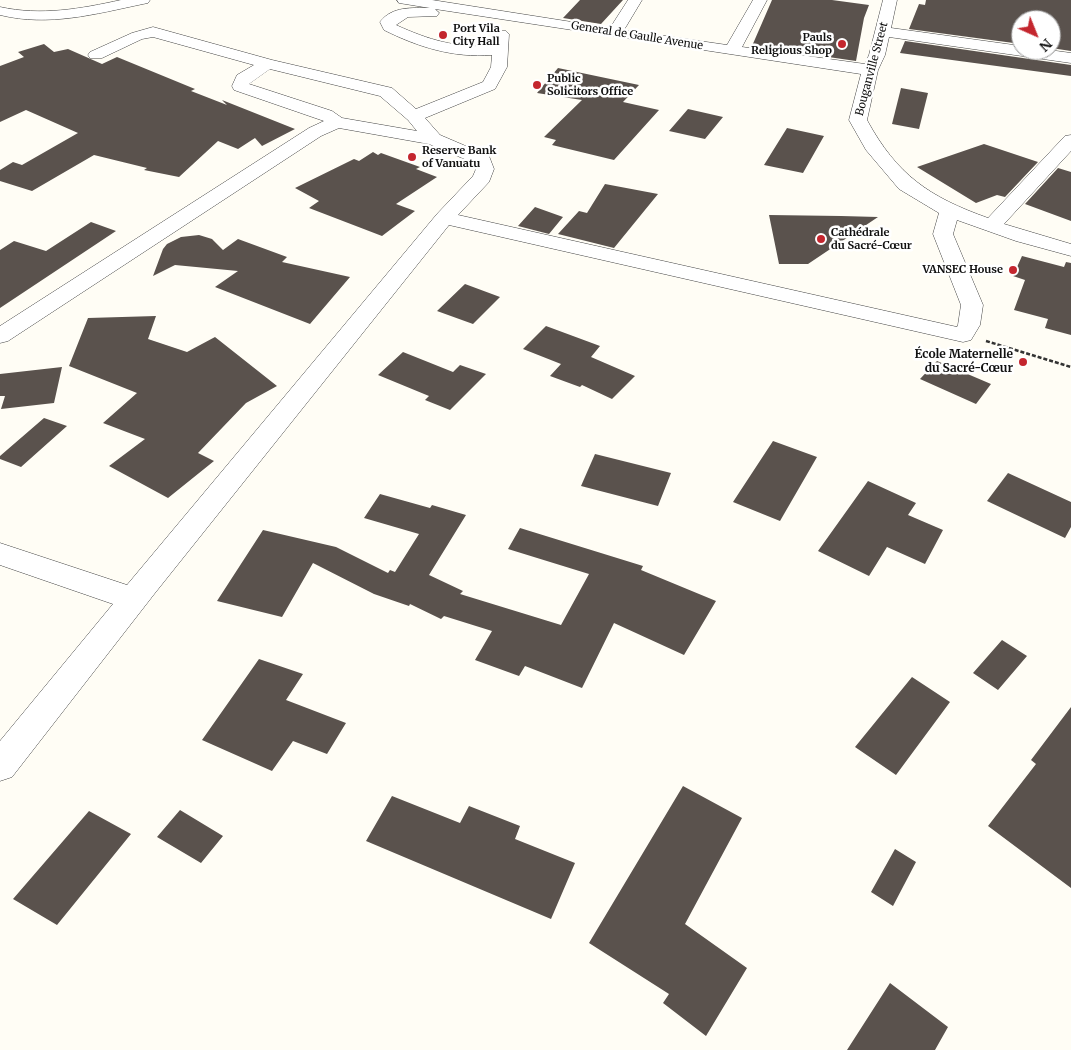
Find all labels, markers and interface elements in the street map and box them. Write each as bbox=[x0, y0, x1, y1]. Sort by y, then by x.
north arrow bbox=[1011, 10, 1061, 60]
street label: General de Gaulle Avenue bbox=[570, 19, 704, 53]
street label: Bouganville Street bbox=[853, 21, 891, 117]
place label: Port Vila City Hall bbox=[453, 22, 500, 48]
marker: Port Vila City Hall bbox=[437, 29, 449, 41]
place label: Pauls Religious Shop bbox=[751, 31, 832, 57]
text: N bbox=[1035, 35, 1056, 55]
marker: Pauls Religious Shop bbox=[836, 38, 848, 50]
place label: Public Solicitors Office bbox=[547, 72, 633, 98]
marker: Public Solicitors Office bbox=[531, 79, 543, 91]
place label: Reserve Bank of Vanuatu bbox=[422, 144, 496, 170]
marker: Reserve Bank of Vanuatu bbox=[406, 151, 418, 163]
place label: Cathédrale du Sacré-Cœur bbox=[831, 226, 912, 252]
marker: Cathédrale du Sacré-Cœur bbox=[815, 233, 827, 245]
place label: VANSEC House bbox=[922, 263, 1003, 277]
marker: VANSEC House bbox=[1007, 264, 1019, 276]
place label: École Maternelle du Sacré-Cœur bbox=[914, 348, 1013, 376]
marker: École Maternelle du Sacré-Cœur bbox=[1017, 356, 1029, 368]

